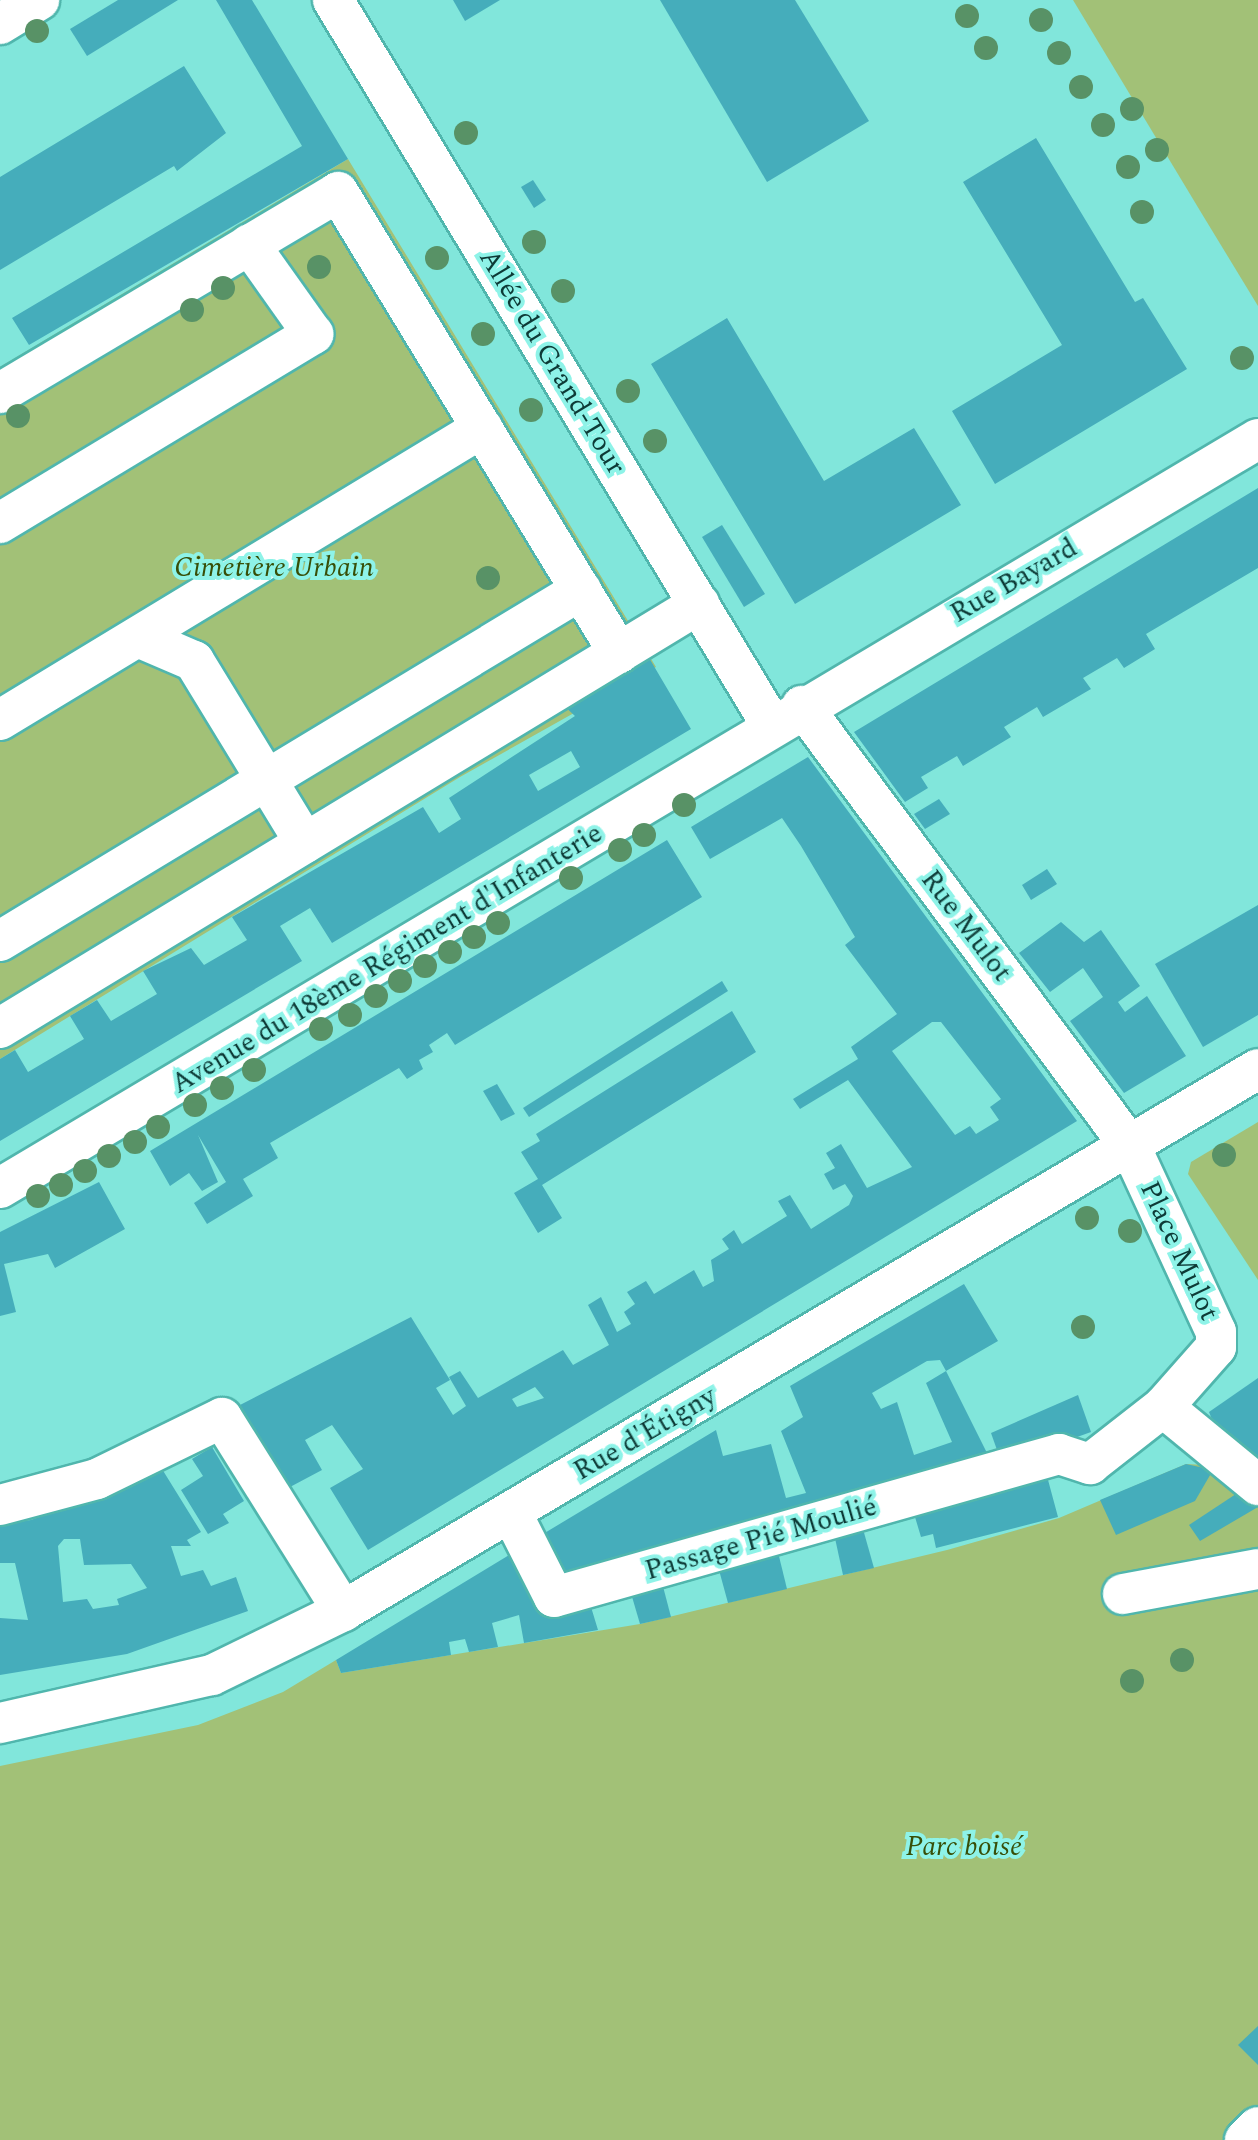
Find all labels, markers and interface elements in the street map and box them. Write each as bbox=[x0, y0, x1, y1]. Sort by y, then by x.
street label: Allée du Grand-Tour bbox=[471, 243, 633, 481]
street label: Rue Bayard bbox=[945, 531, 1083, 631]
park label: Cimetière Urbain bbox=[174, 551, 374, 585]
street label: Avenue du 18ème Régiment d'Infanterie bbox=[165, 817, 609, 1101]
street label: Rue Mulot bbox=[913, 864, 1019, 988]
street label: Place Mulot bbox=[1132, 1176, 1226, 1326]
street label: Rue d'Étigny bbox=[568, 1380, 722, 1488]
street label: Passage Pié Moulié bbox=[641, 1490, 881, 1588]
park label: Parc boisé bbox=[906, 1830, 1022, 1864]

